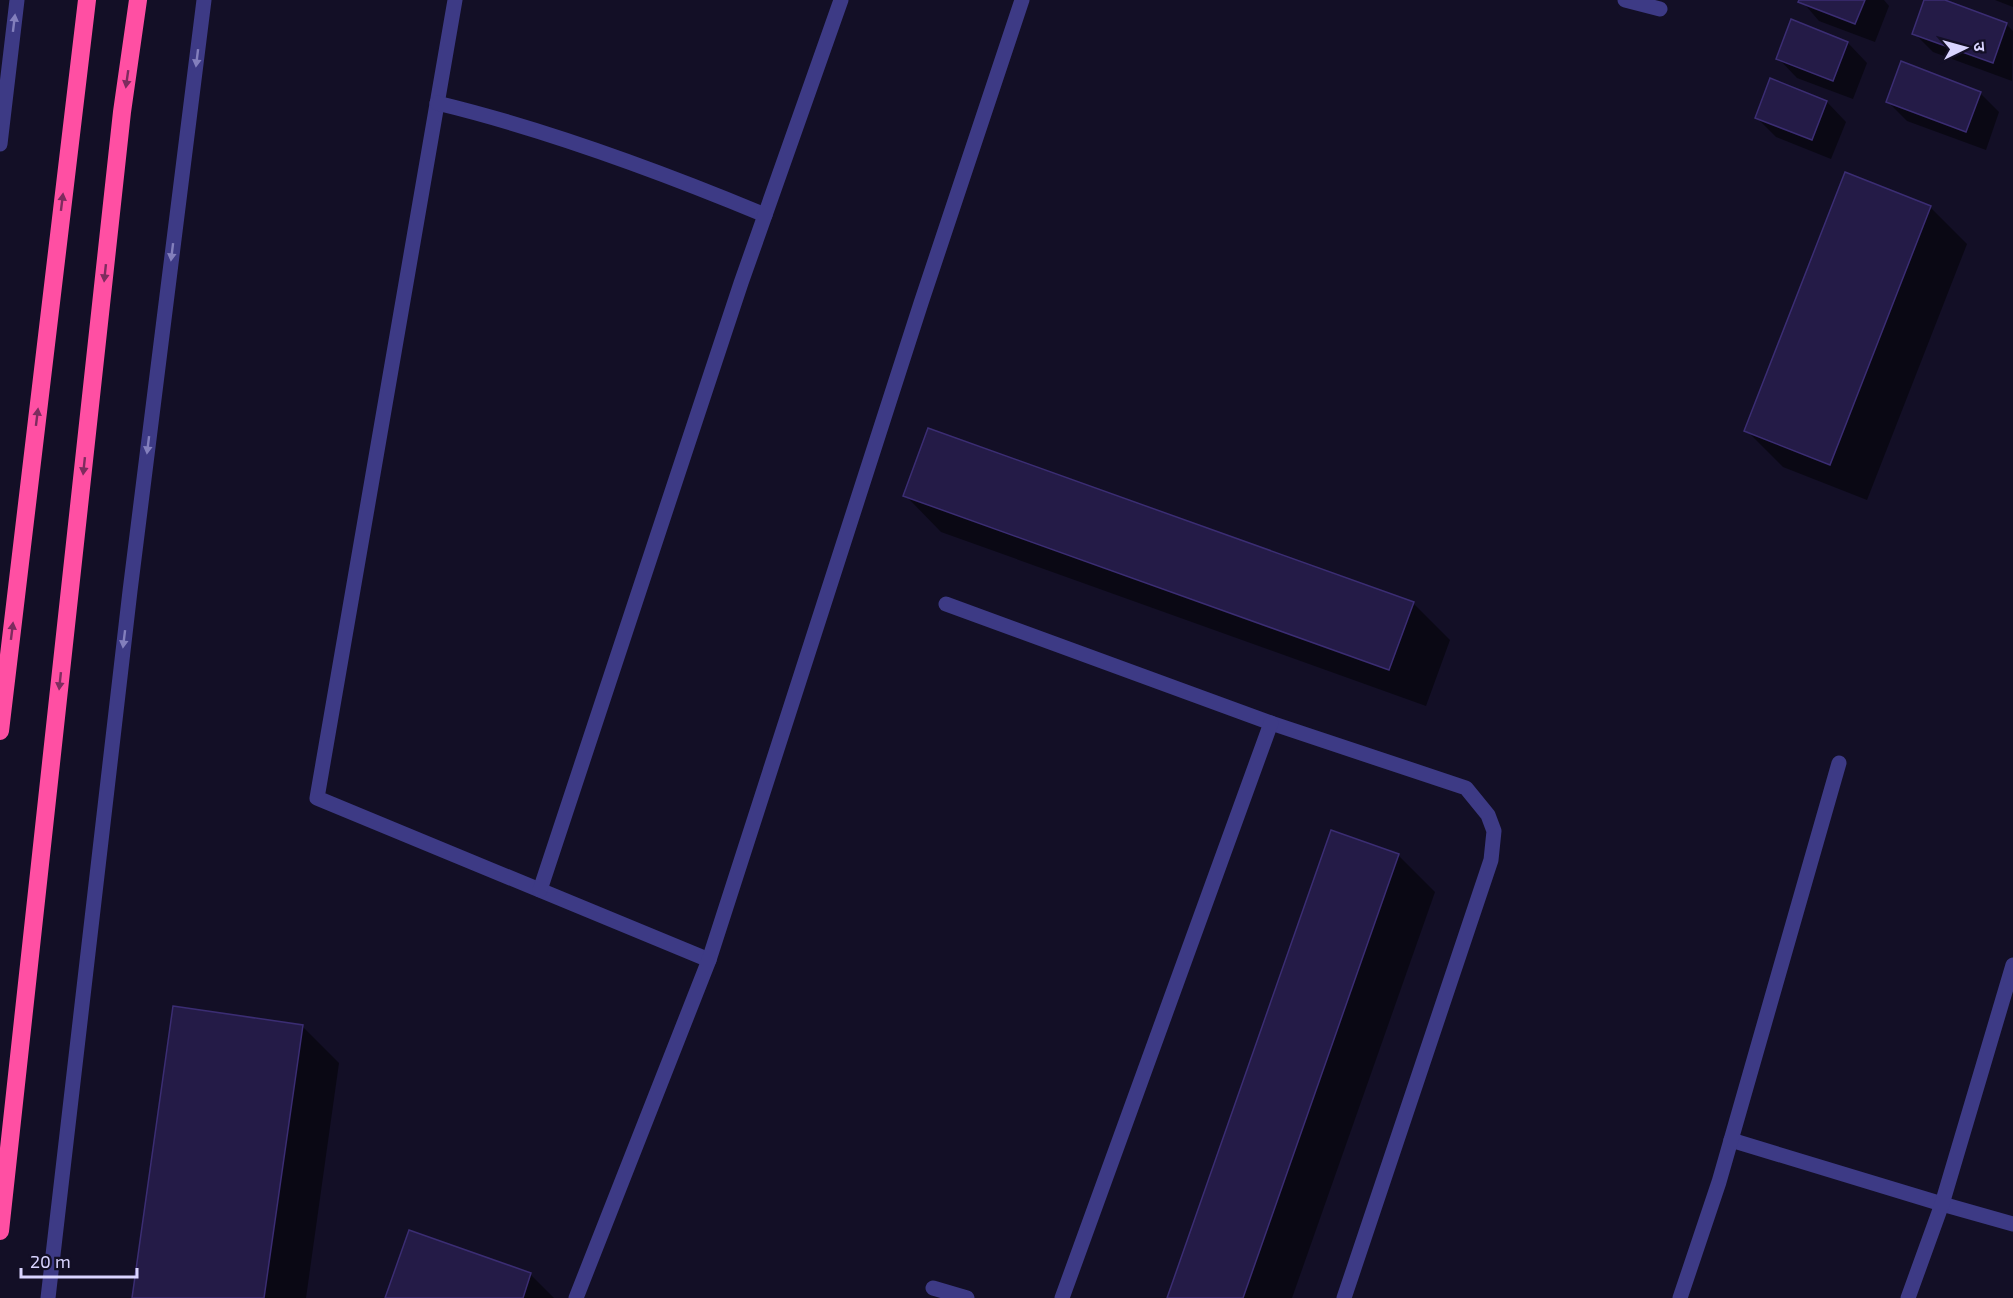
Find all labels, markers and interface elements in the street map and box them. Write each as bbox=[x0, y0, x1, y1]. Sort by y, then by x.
one-way arrow bbox=[9, 13, 19, 32]
north arrow bbox=[1935, 18, 1995, 78]
text: उ bbox=[1971, 41, 1990, 53]
one-way arrow bbox=[192, 49, 201, 68]
one-way arrow bbox=[122, 69, 131, 88]
one-way arrow bbox=[57, 193, 67, 212]
one-way arrow bbox=[168, 242, 177, 261]
one-way arrow bbox=[100, 263, 110, 282]
one-way arrow bbox=[32, 407, 42, 426]
one-way arrow bbox=[143, 436, 153, 455]
one-way arrow bbox=[79, 457, 89, 476]
one-way arrow bbox=[7, 622, 17, 641]
one-way arrow bbox=[119, 629, 129, 648]
one-way arrow bbox=[55, 672, 65, 691]
scale bar bbox=[21, 1241, 136, 1279]
text: 20 m bbox=[30, 1250, 71, 1272]

